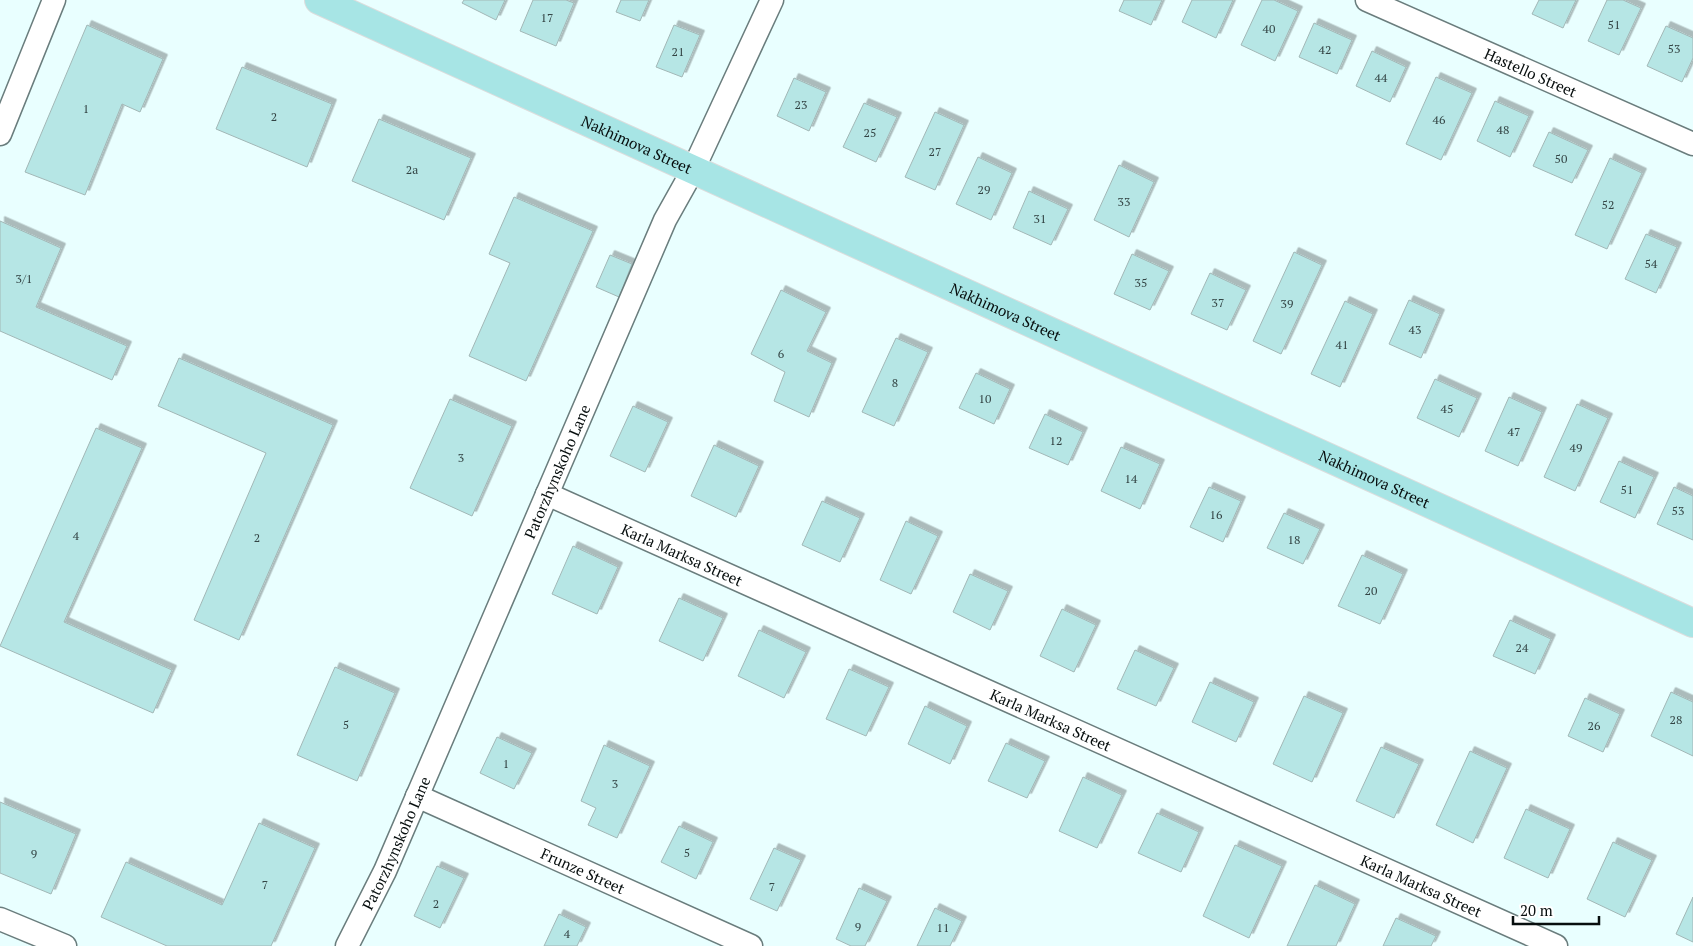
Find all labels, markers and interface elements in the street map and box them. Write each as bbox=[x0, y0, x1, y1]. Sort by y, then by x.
house number: 17 bbox=[541, 10, 553, 25]
house number: 51 bbox=[1608, 17, 1620, 32]
house number: 40 bbox=[1263, 21, 1275, 36]
house number: 53 bbox=[1668, 41, 1680, 56]
house number: 42 bbox=[1319, 42, 1331, 57]
street label: Hastello Street bbox=[1481, 43, 1581, 102]
house number: 21 bbox=[672, 44, 684, 59]
house number: 44 bbox=[1375, 70, 1388, 85]
house number: 23 bbox=[795, 97, 807, 112]
house number: 1 bbox=[83, 101, 89, 116]
house number: 2 bbox=[271, 109, 277, 124]
street label: Nakhimova Street bbox=[578, 110, 696, 178]
house number: 46 bbox=[1433, 112, 1446, 127]
house number: 48 bbox=[1497, 122, 1509, 137]
house number: 25 bbox=[864, 125, 876, 140]
house number: 27 bbox=[929, 144, 941, 159]
house number: 50 bbox=[1555, 151, 1567, 166]
house number: 2а bbox=[406, 162, 418, 177]
house number: 29 bbox=[978, 182, 990, 197]
house number: 33 bbox=[1118, 194, 1130, 209]
house number: 52 bbox=[1602, 197, 1614, 212]
house number: 31 bbox=[1034, 211, 1046, 226]
house number: 54 bbox=[1645, 256, 1658, 271]
house number: 3/1 bbox=[16, 271, 32, 286]
house number: 35 bbox=[1135, 275, 1147, 290]
street label: Nakhimova Street bbox=[947, 278, 1065, 345]
house number: 37 bbox=[1212, 295, 1224, 310]
house number: 39 bbox=[1281, 296, 1293, 311]
house number: 43 bbox=[1409, 322, 1421, 337]
house number: 41 bbox=[1336, 337, 1348, 352]
house number: 6 bbox=[778, 346, 785, 361]
house number: 8 bbox=[892, 375, 898, 390]
house number: 10 bbox=[979, 391, 991, 406]
street label: Patorzhynskoho Lane bbox=[519, 401, 595, 542]
house number: 45 bbox=[1441, 401, 1453, 416]
house number: 47 bbox=[1508, 424, 1520, 439]
house number: 12 bbox=[1050, 433, 1062, 448]
house number: 49 bbox=[1570, 440, 1582, 455]
street label: Nakhimova Street bbox=[1316, 445, 1434, 513]
house number: 3 bbox=[458, 450, 464, 465]
house number: 14 bbox=[1125, 471, 1138, 486]
house number: 51 bbox=[1621, 482, 1633, 497]
house number: 53 bbox=[1672, 503, 1684, 518]
house number: 16 bbox=[1210, 507, 1223, 522]
street label: Karla Marksa Street bbox=[618, 519, 746, 591]
house number: 4 bbox=[73, 528, 80, 543]
house number: 2 bbox=[254, 530, 260, 545]
house number: 18 bbox=[1288, 532, 1300, 547]
house number: 20 bbox=[1365, 583, 1377, 598]
house number: 24 bbox=[1516, 640, 1529, 655]
street label: Karla Marksa Street bbox=[987, 684, 1115, 756]
house number: 28 bbox=[1670, 712, 1682, 727]
house number: 5 bbox=[343, 717, 349, 732]
house number: 26 bbox=[1588, 718, 1601, 733]
house number: 1 bbox=[503, 756, 509, 771]
street label: Patorzhynskoho Lane bbox=[357, 773, 434, 913]
house number: 3 bbox=[612, 776, 618, 791]
street label: Frunze Street bbox=[538, 843, 629, 898]
house number: 5 bbox=[684, 845, 690, 860]
house number: 9 bbox=[31, 846, 37, 861]
street label: Karla Marksa Street bbox=[1358, 850, 1485, 922]
house number: 7 bbox=[262, 877, 268, 892]
house number: 7 bbox=[769, 879, 775, 894]
scale bar bbox=[1513, 894, 1599, 926]
house number: 2 bbox=[433, 896, 439, 911]
text: 20 m bbox=[1520, 900, 1553, 920]
house number: 9 bbox=[855, 919, 861, 934]
house number: 11 bbox=[937, 920, 949, 935]
house number: 4 bbox=[564, 926, 571, 941]

